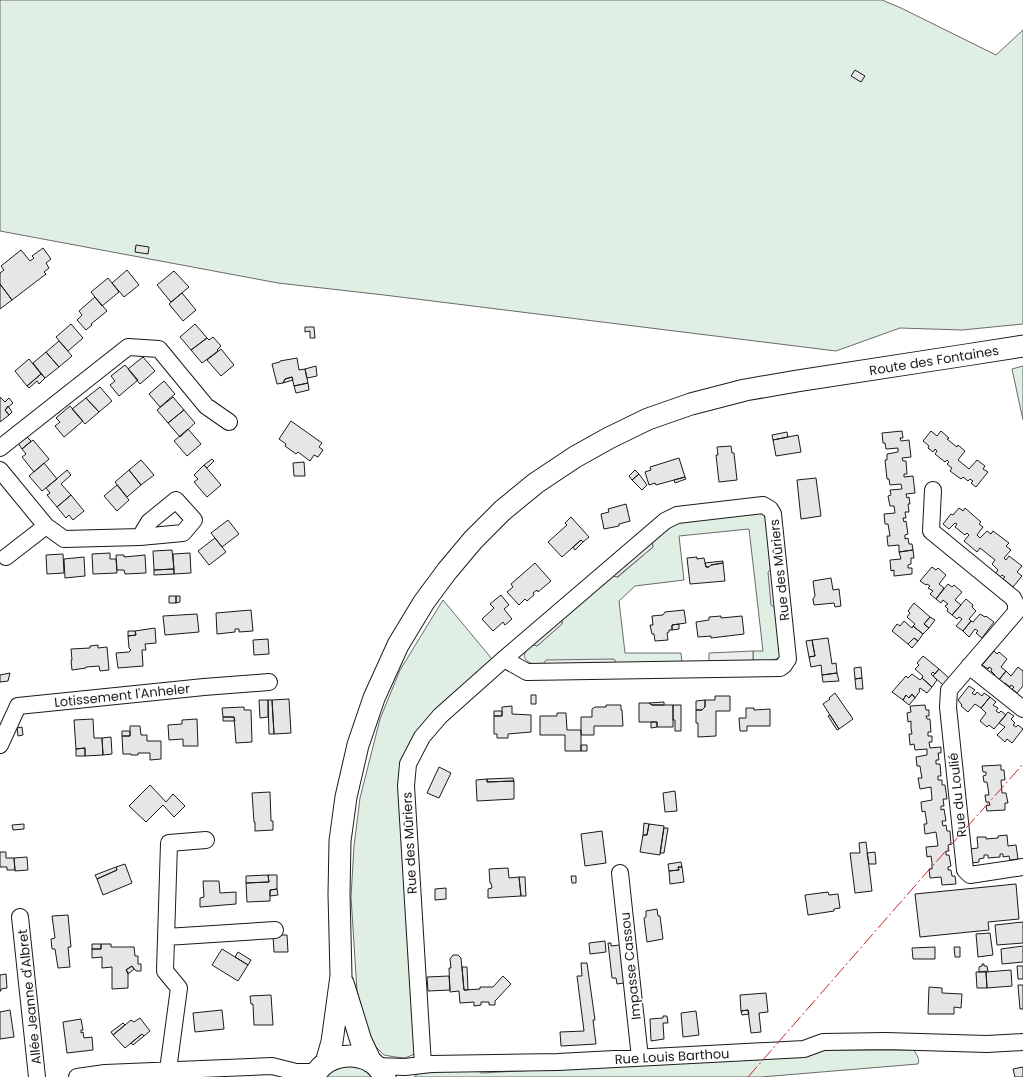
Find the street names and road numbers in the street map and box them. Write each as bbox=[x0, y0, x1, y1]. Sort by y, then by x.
street label: Route des Fontaines bbox=[868, 341, 1000, 380]
street label: Rue des Mûriers bbox=[765, 518, 794, 622]
street label: Lotissement l'Anheler bbox=[53, 679, 191, 712]
street label: Rue du Loulié bbox=[944, 752, 971, 838]
street label: Rue des Mûriers bbox=[397, 791, 422, 894]
street label: Impasse Cassou bbox=[615, 911, 646, 1021]
street label: Allée Jeanne d'Albret bbox=[13, 928, 46, 1066]
street label: Rue Louis Barthou bbox=[614, 1044, 730, 1069]

